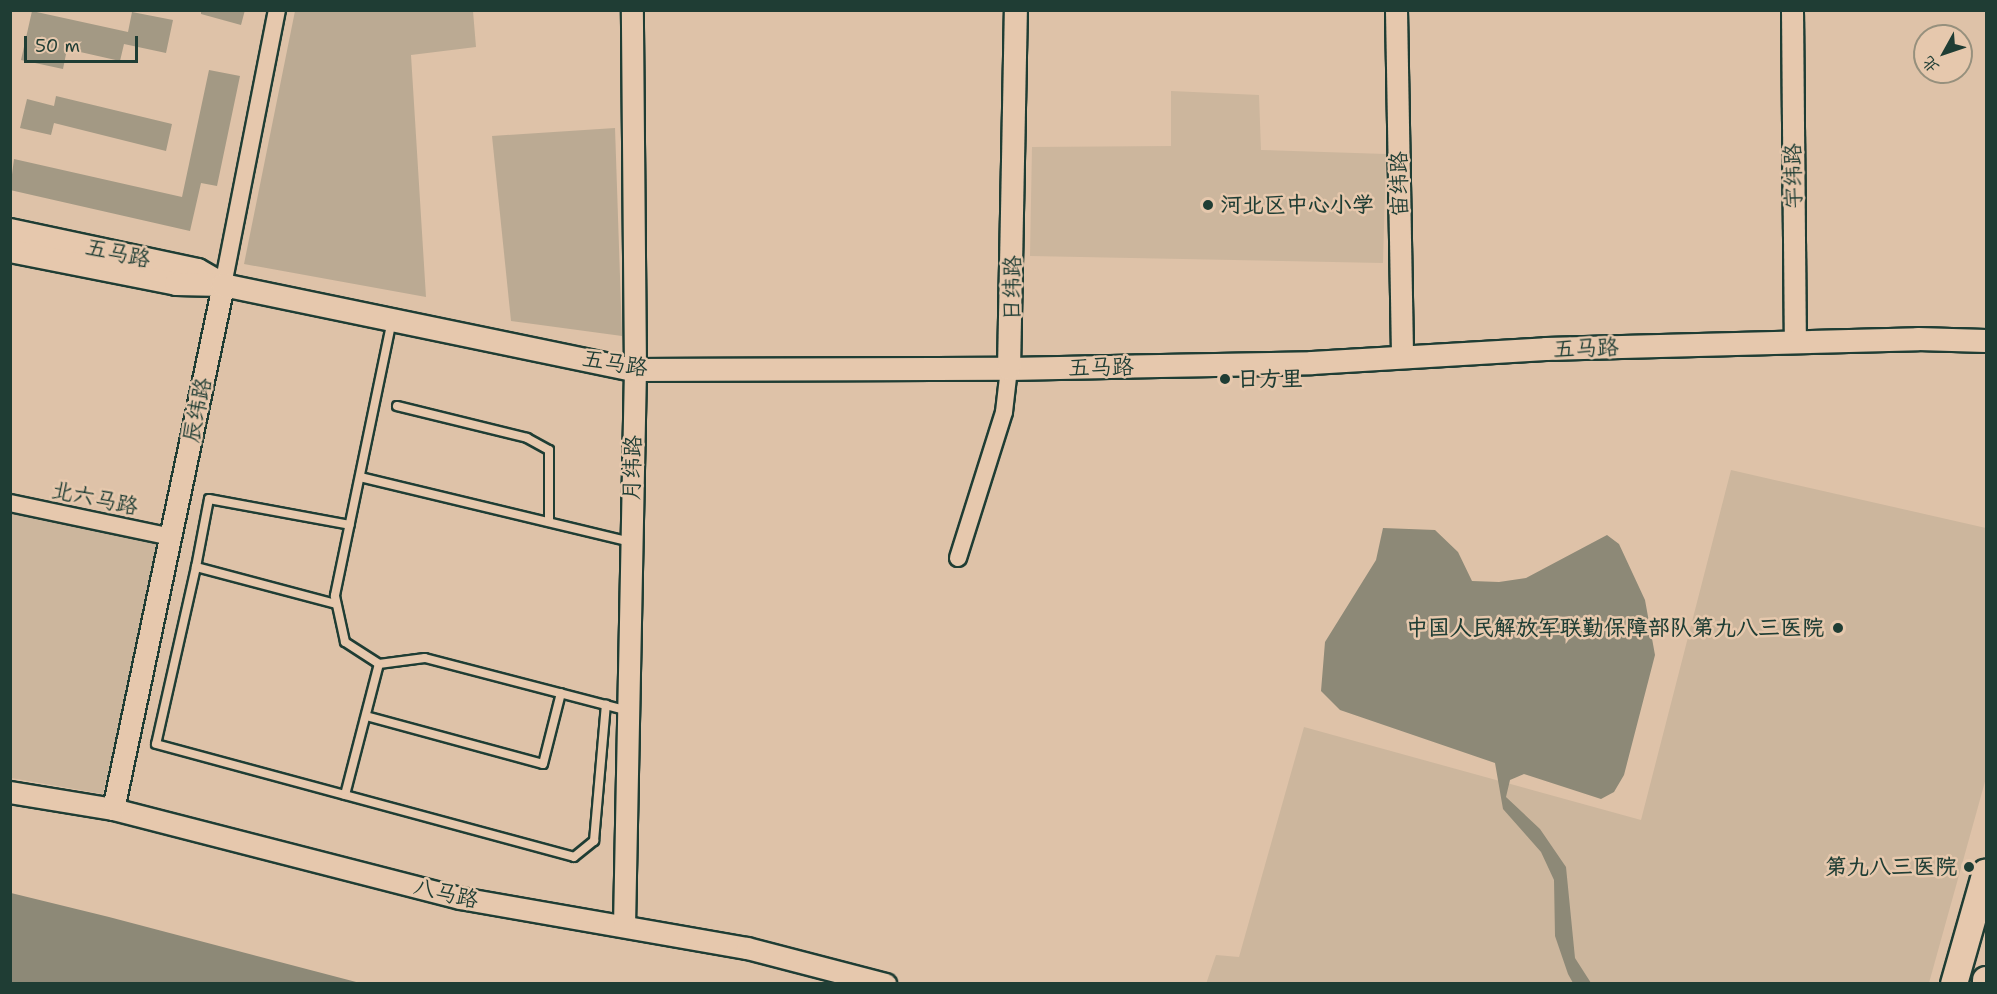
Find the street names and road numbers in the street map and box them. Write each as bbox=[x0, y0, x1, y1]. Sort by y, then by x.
street label: 宇纬路 bbox=[1779, 143, 1807, 209]
street label: 宙纬路 bbox=[1385, 151, 1413, 217]
street label: 五马路 bbox=[83, 233, 153, 273]
street label: 日纬路 bbox=[998, 255, 1026, 321]
street label: 五马路 bbox=[1553, 334, 1619, 362]
street label: 五马路 bbox=[580, 345, 650, 381]
street label: 五马路 bbox=[1068, 353, 1134, 381]
street label: 辰纬路 bbox=[177, 375, 217, 445]
street label: 月纬路 bbox=[618, 435, 646, 501]
street label: 北六马路 bbox=[49, 476, 141, 520]
street label: 八马路 bbox=[411, 873, 481, 913]

